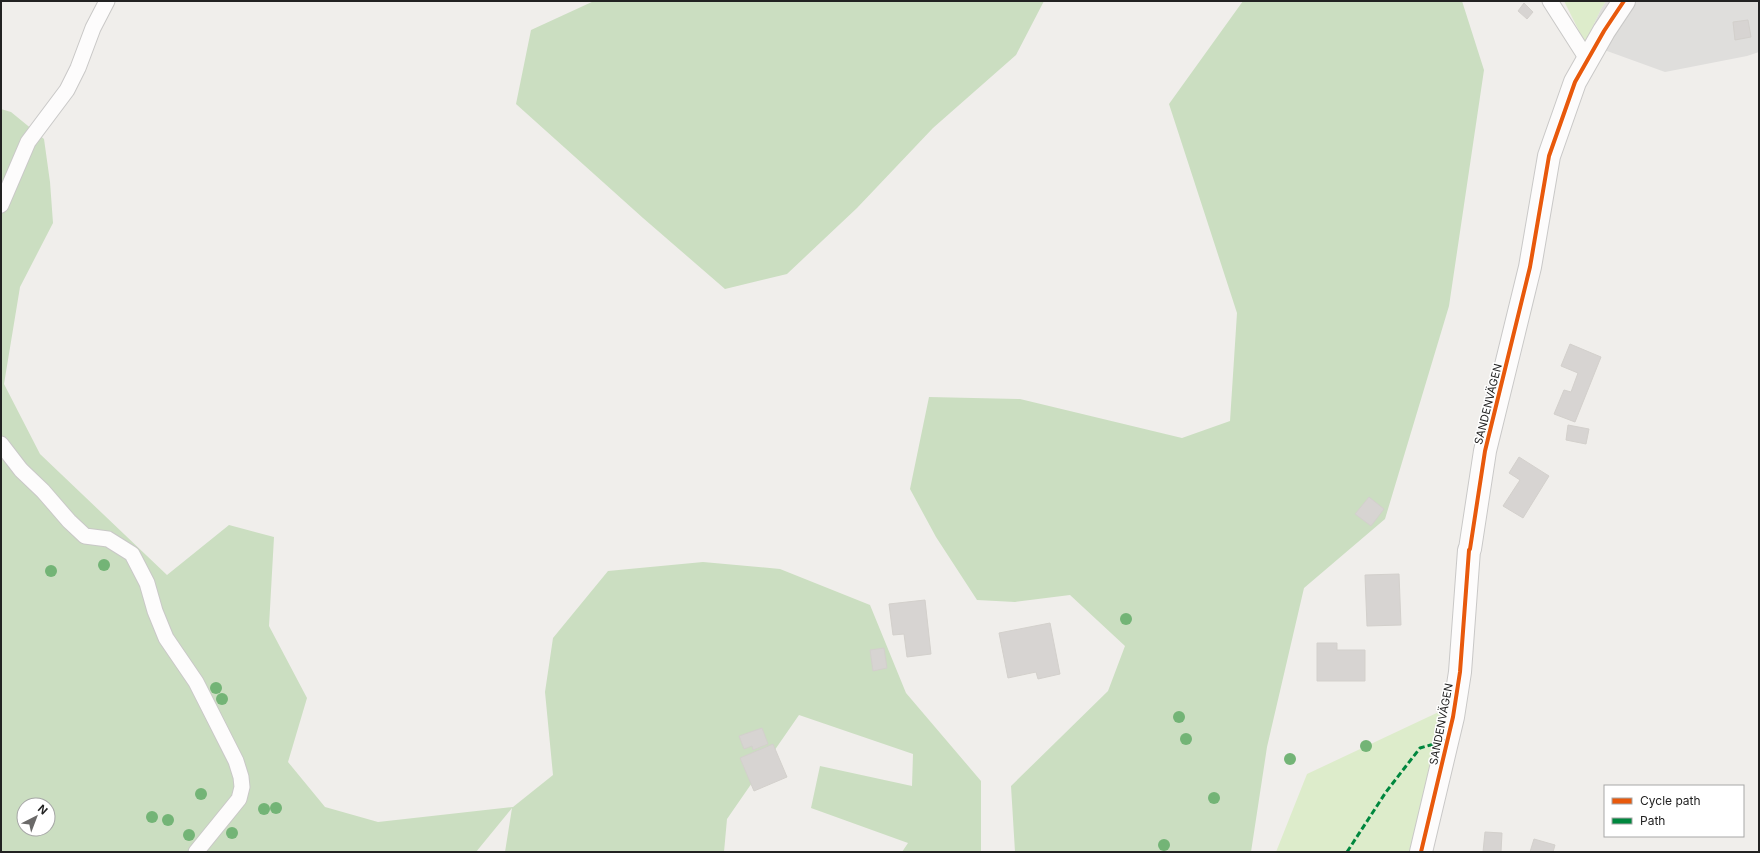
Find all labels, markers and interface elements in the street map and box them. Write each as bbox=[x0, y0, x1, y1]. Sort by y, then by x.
street label: SANDENVÄGEN bbox=[1471, 362, 1505, 446]
street label: SANDENVÄGEN bbox=[1426, 682, 1456, 766]
legend bbox=[1604, 785, 1744, 837]
text: Cycle path bbox=[1640, 793, 1701, 808]
north arrow bbox=[16, 797, 56, 837]
text: N bbox=[35, 802, 50, 818]
text: Path bbox=[1640, 813, 1665, 828]

